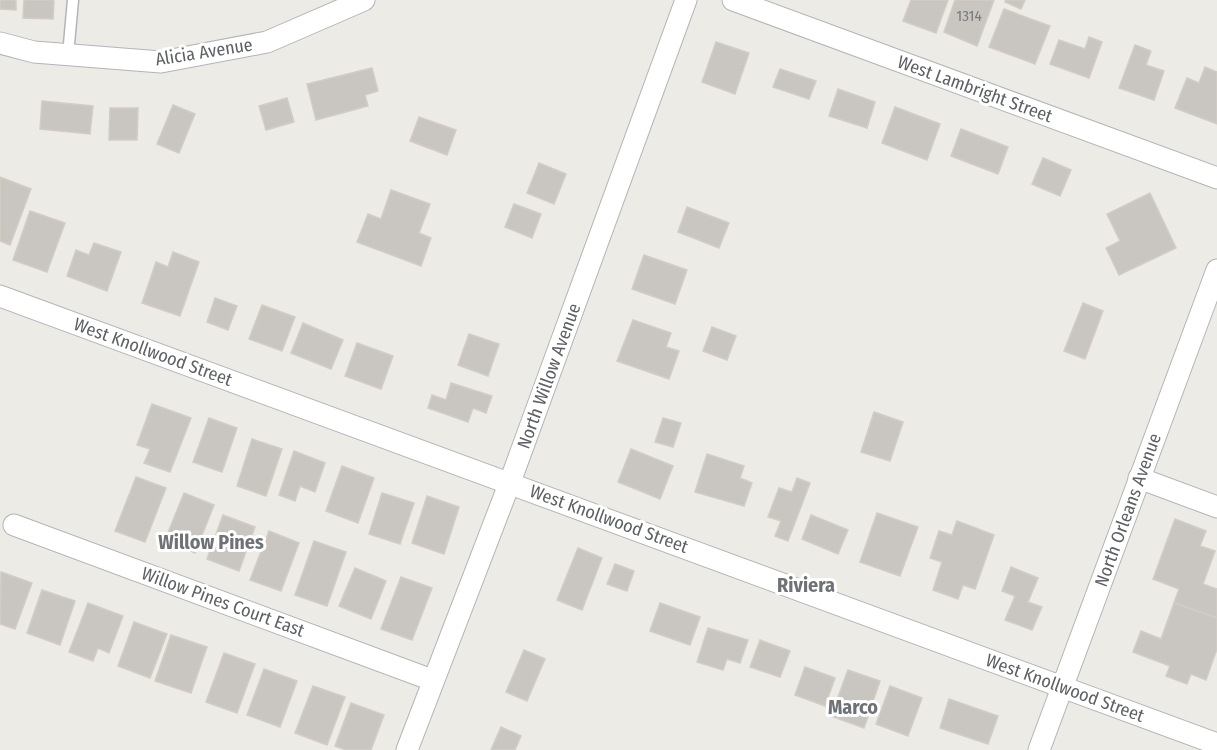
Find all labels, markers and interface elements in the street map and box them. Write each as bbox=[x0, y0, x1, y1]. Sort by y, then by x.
house number: 1314 bbox=[956, 7, 982, 25]
street label: Alicia Avenue bbox=[154, 33, 254, 71]
street label: West Lambright Street bbox=[895, 51, 1056, 127]
street label: North Willow Avenue bbox=[512, 300, 586, 452]
street label: West Knollwood Street bbox=[71, 313, 235, 391]
street label: North Orleans Avenue bbox=[1090, 430, 1166, 590]
street label: West Knollwood Street bbox=[527, 480, 691, 558]
district label: Willow Pines bbox=[158, 530, 264, 554]
street label: Willow Pines Court East bbox=[139, 562, 308, 642]
district label: Riviera bbox=[777, 573, 835, 597]
street label: West Knollwood Street bbox=[983, 649, 1147, 727]
district label: Marco bbox=[828, 695, 878, 719]

